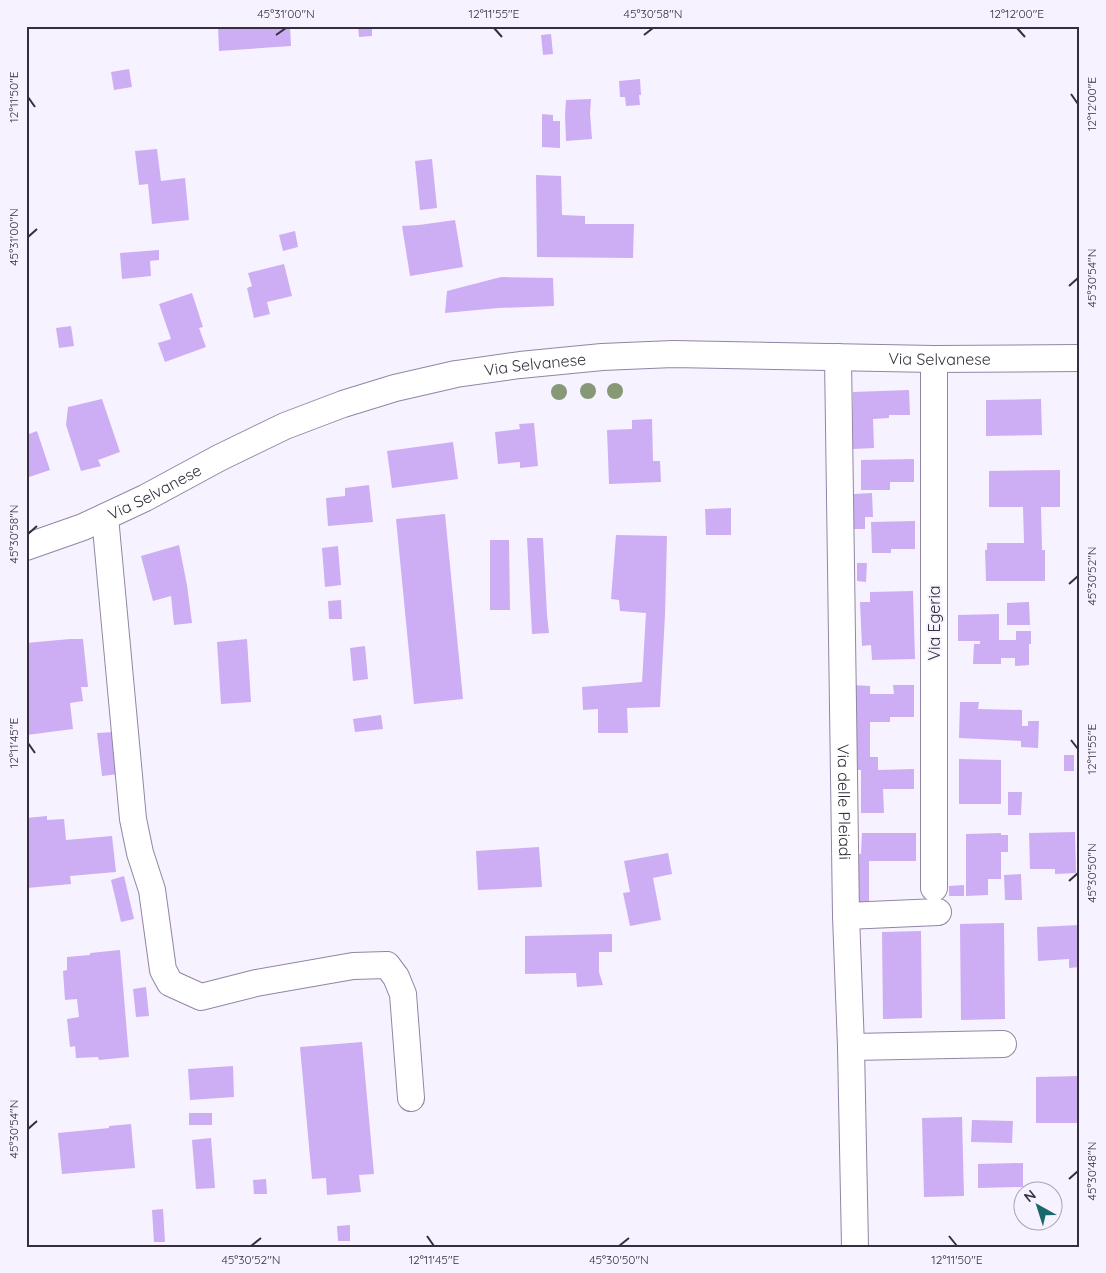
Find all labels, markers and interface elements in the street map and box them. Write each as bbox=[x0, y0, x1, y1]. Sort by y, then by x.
text: 45°31'00"N bbox=[257, 6, 315, 21]
text: 12°11'55"E bbox=[469, 6, 520, 21]
text: 45°30'58"N bbox=[623, 6, 683, 21]
text: 12°12'00"E bbox=[990, 6, 1044, 21]
text: 12°11'50"E bbox=[6, 71, 21, 123]
text: 12°12'00"E bbox=[1084, 77, 1099, 131]
text: 45°31'00"N bbox=[6, 208, 21, 266]
text: 45°30'54"N bbox=[1084, 249, 1099, 307]
street label: Via Selvanese bbox=[888, 348, 991, 369]
street label: Via Selvanese bbox=[483, 349, 587, 380]
street label: Via Selvanese bbox=[104, 460, 205, 524]
text: 45°30'58"N bbox=[6, 504, 21, 564]
text: 45°30'52"N bbox=[1084, 546, 1099, 606]
street label: Via Egeria bbox=[924, 585, 944, 661]
text: 12°11'45"E bbox=[6, 718, 21, 768]
text: 12°11'55"E bbox=[1084, 723, 1099, 774]
street label: Via delle Pleiadi bbox=[834, 744, 855, 860]
text: 45°30'50"N bbox=[1084, 843, 1099, 903]
text: 45°30'54"N bbox=[6, 1100, 21, 1158]
text: 45°30'48"N bbox=[1084, 1142, 1099, 1200]
north arrow bbox=[1014, 1180, 1064, 1230]
text: N bbox=[1020, 1186, 1039, 1206]
text: 45°30'52"N bbox=[221, 1252, 281, 1267]
text: 12°11'45"E bbox=[409, 1252, 459, 1267]
text: 45°30'50"N bbox=[589, 1252, 649, 1267]
text: 12°11'50"E bbox=[931, 1252, 983, 1267]

